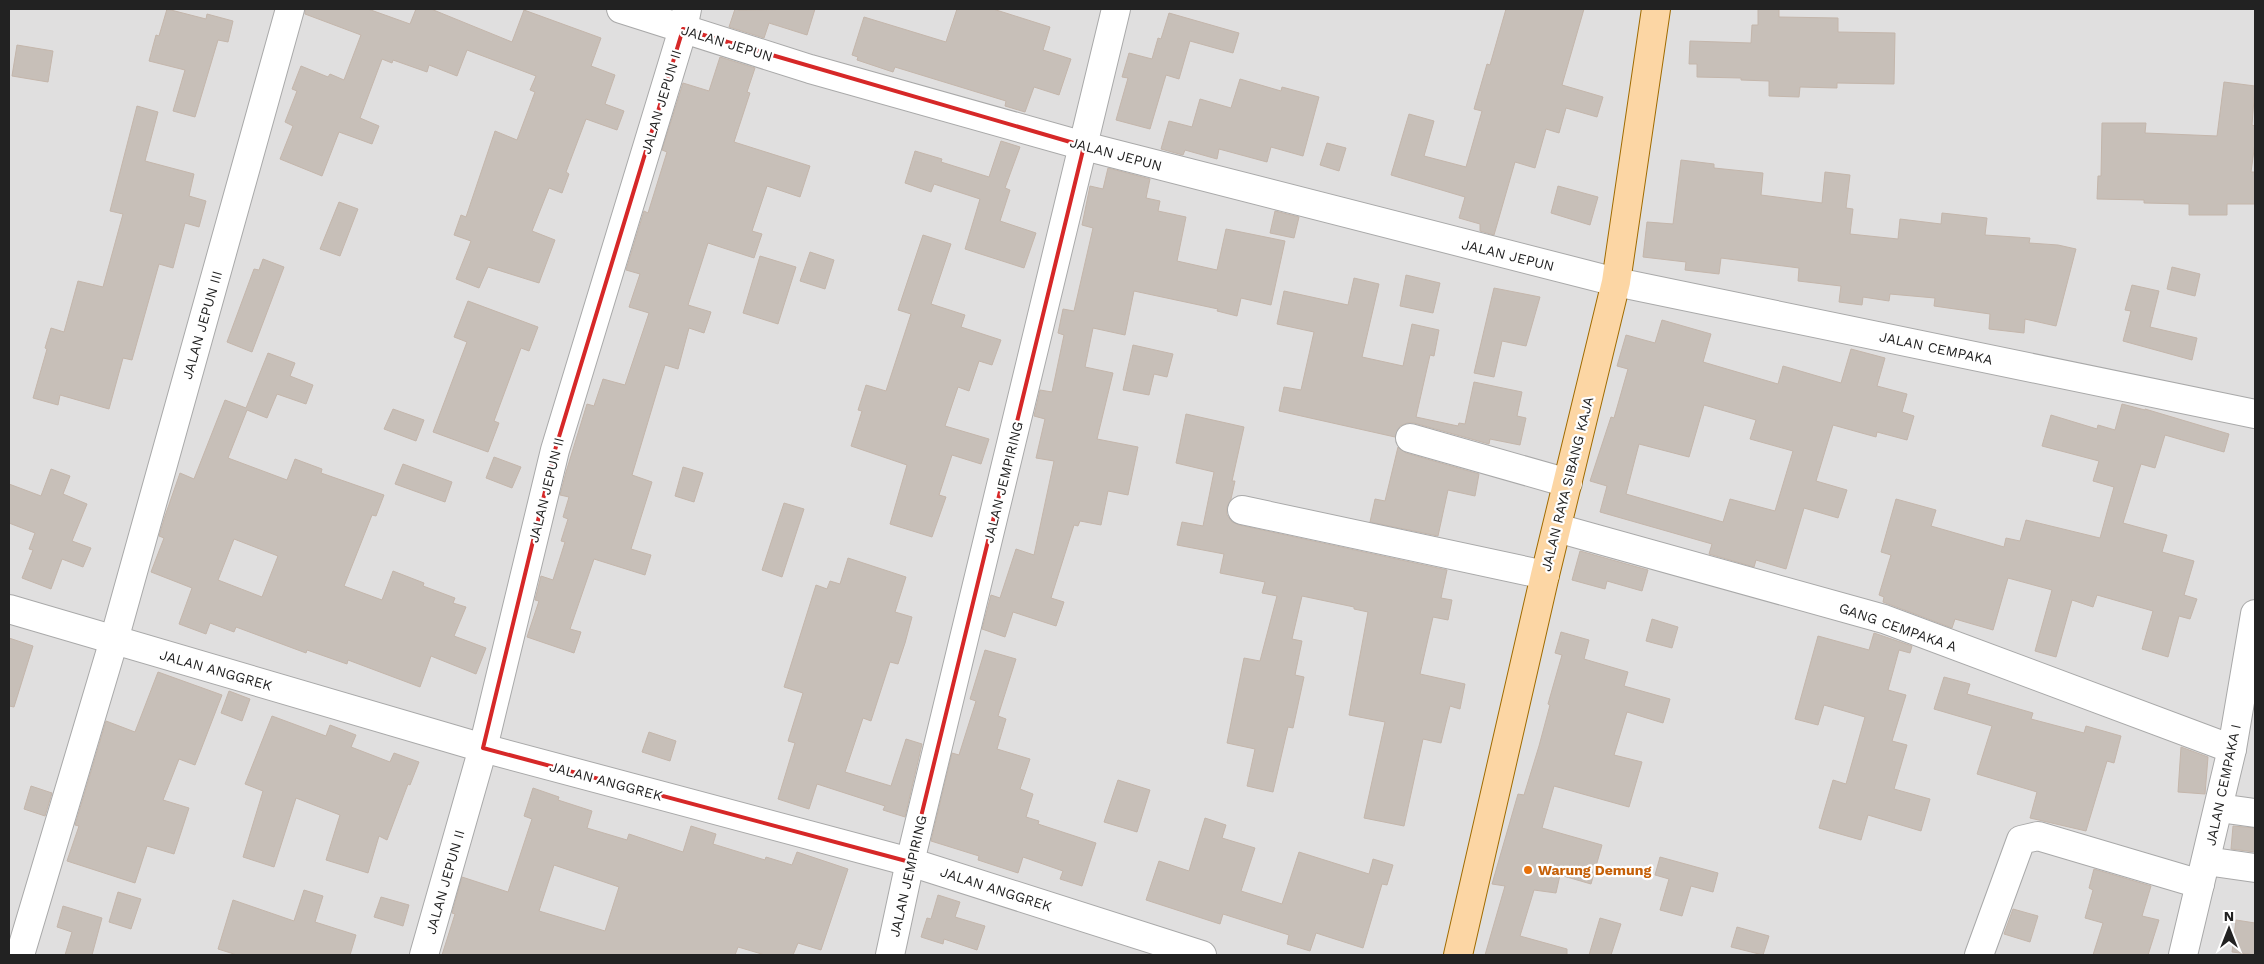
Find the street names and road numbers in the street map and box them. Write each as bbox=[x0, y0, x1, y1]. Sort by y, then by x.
street label: JALAN JEPUN bbox=[679, 21, 775, 65]
street label: JALAN JEPUN II bbox=[638, 48, 684, 156]
street label: JALAN JEPUN bbox=[1068, 134, 1164, 174]
street label: JALAN JEPUN bbox=[1460, 236, 1556, 274]
street label: JALAN JEPUN III bbox=[179, 269, 225, 381]
street label: JALAN CEMPAKA bbox=[1878, 328, 1994, 368]
street label: JALAN RAYA SIBANG KAJA bbox=[1538, 395, 1596, 573]
street label: JALAN JEMPIRING bbox=[980, 420, 1026, 544]
street label: JALAN JEPUN II bbox=[525, 436, 567, 544]
street label: GANG CEMPAKA A bbox=[1837, 599, 1959, 655]
street label: JALAN ANGGREK bbox=[158, 646, 274, 694]
street label: JALAN CEMPAKA I bbox=[2202, 723, 2244, 847]
street label: JALAN ANGGREK bbox=[548, 758, 664, 804]
street label: JALAN JEMPIRING bbox=[886, 814, 930, 938]
street label: JALAN JEPUN II bbox=[422, 828, 468, 936]
street label: JALAN ANGGREK bbox=[938, 863, 1054, 915]

